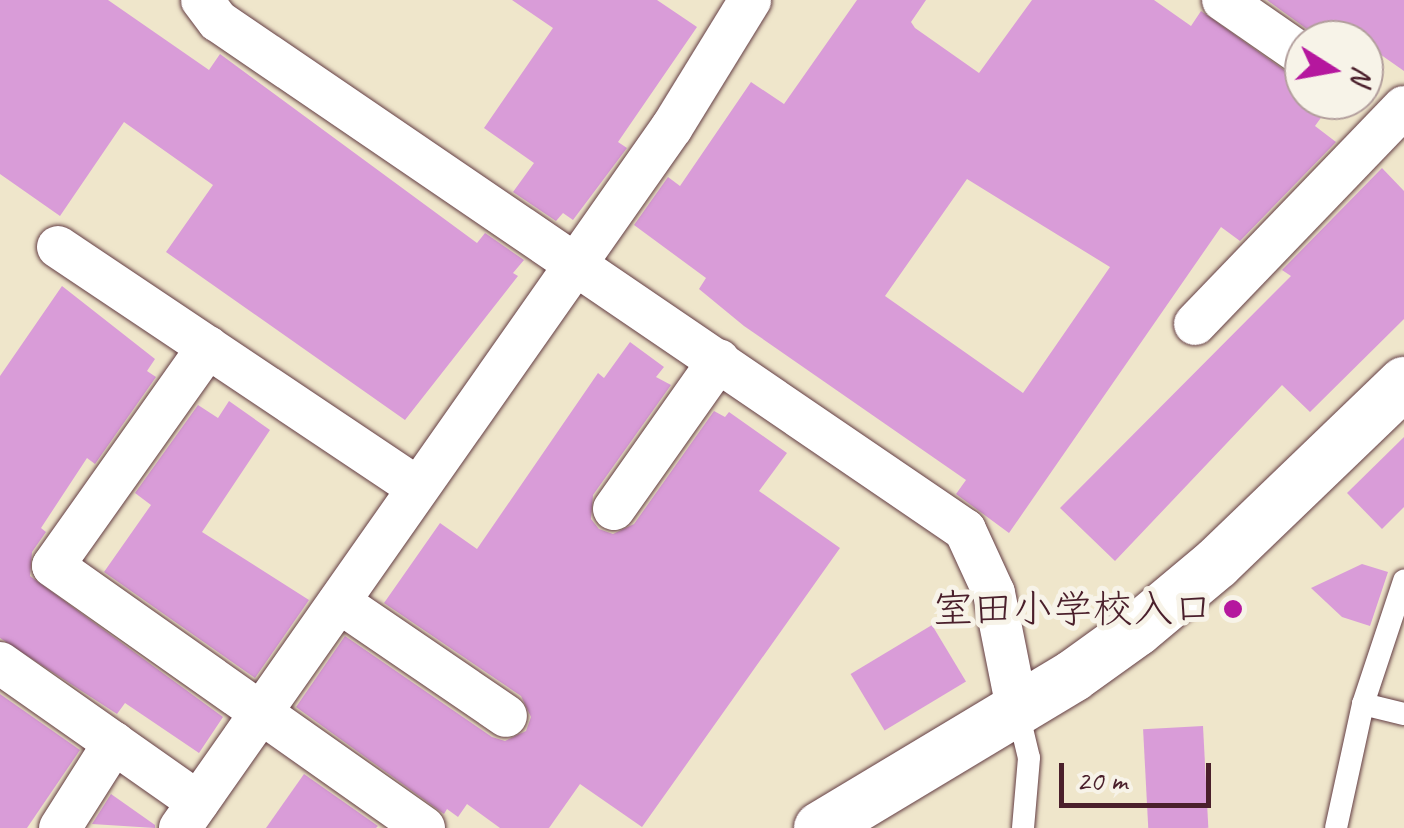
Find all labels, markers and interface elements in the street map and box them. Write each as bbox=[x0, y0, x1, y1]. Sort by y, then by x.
north arrow bbox=[1284, 20, 1384, 120]
text: N bbox=[1343, 64, 1381, 87]
place label: 室田小学校入口 bbox=[933, 585, 1213, 633]
marker: 室田小学校入口 bbox=[1222, 598, 1244, 620]
scale bar bbox=[1064, 743, 1216, 805]
text: 20 m bbox=[1076, 761, 1127, 799]

